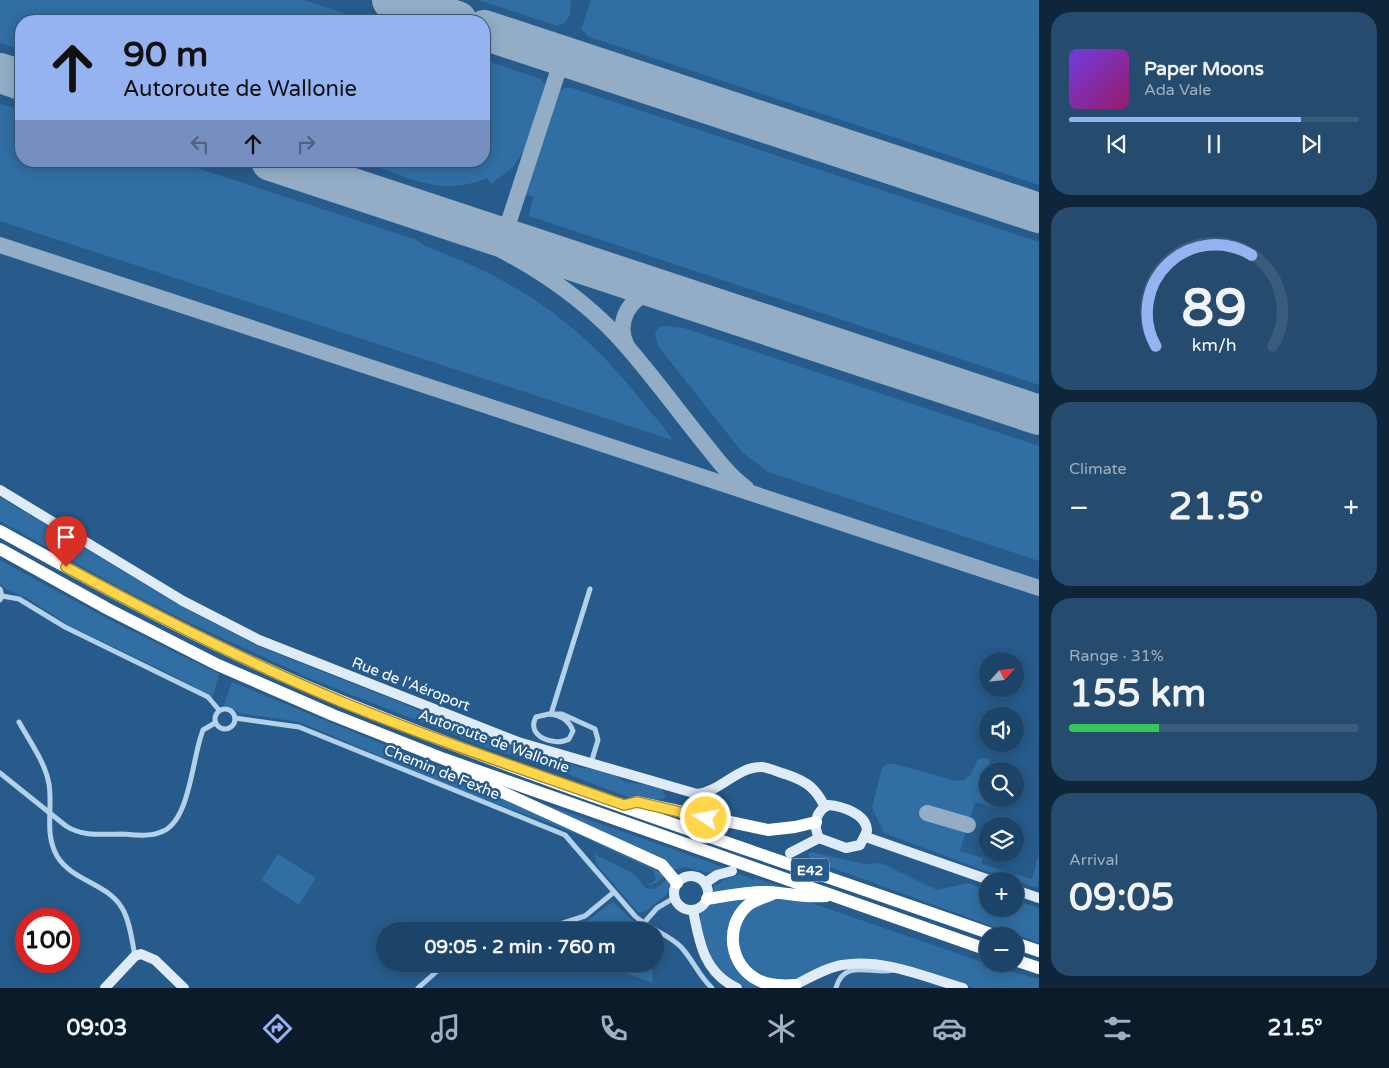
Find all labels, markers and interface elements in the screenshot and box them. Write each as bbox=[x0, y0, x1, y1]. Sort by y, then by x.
text: 90 m bbox=[123, 34, 208, 76]
icon: ahead bbox=[40, 35, 105, 100]
text: Paper Moons bbox=[1144, 58, 1264, 80]
text: Autoroute de Wallonie bbox=[123, 76, 357, 102]
text: Ada Vale bbox=[1144, 80, 1211, 100]
icon: left bbox=[186, 130, 214, 158]
icon: ahead bbox=[239, 130, 267, 158]
icon: right bbox=[292, 130, 320, 158]
icon: previous bbox=[1103, 130, 1131, 158]
icon: pause bbox=[1200, 130, 1228, 158]
icon: next bbox=[1297, 130, 1325, 158]
text: 89 bbox=[1181, 277, 1247, 340]
text: km/h bbox=[1192, 335, 1236, 356]
text: Climate bbox=[1069, 459, 1127, 479]
text: 21.5° bbox=[1169, 484, 1264, 530]
text: − bbox=[1069, 491, 1089, 525]
text: + bbox=[1343, 491, 1359, 525]
pin bbox=[45, 516, 87, 567]
icon: arrive bbox=[52, 523, 80, 551]
text: Range · 31% bbox=[1069, 646, 1164, 666]
north arrow bbox=[979, 652, 1024, 698]
map controls bbox=[979, 652, 1024, 972]
street label: Rue de l'Aéroport bbox=[349, 653, 473, 715]
text: 155 km bbox=[1069, 671, 1206, 717]
street label: Autoroute de Wallonie bbox=[416, 705, 572, 777]
button: sound bbox=[979, 707, 1024, 752]
street label: Chemin de Fexhe bbox=[382, 741, 502, 803]
button: search bbox=[979, 762, 1024, 807]
position arrow bbox=[679, 791, 731, 843]
button: layers bbox=[979, 817, 1024, 862]
text: Arrival bbox=[1069, 850, 1118, 870]
road number: E42 bbox=[791, 858, 829, 882]
button: + bbox=[979, 872, 1024, 917]
text: 09:05 bbox=[1069, 875, 1174, 921]
speed limit sign: 100 bbox=[15, 908, 80, 973]
button: − bbox=[979, 927, 1024, 972]
text: 09:05 · 2 min · 760 m bbox=[424, 936, 616, 958]
icon: directions bbox=[260, 1011, 295, 1046]
icon: music bbox=[428, 1011, 463, 1046]
icon: phone bbox=[596, 1011, 631, 1046]
icon: climate bbox=[764, 1011, 799, 1046]
icon: car bbox=[932, 1011, 967, 1046]
icon: filters bbox=[1100, 1011, 1135, 1046]
text: 09:03 bbox=[66, 1015, 127, 1041]
text: 21.5° bbox=[1267, 1015, 1322, 1041]

